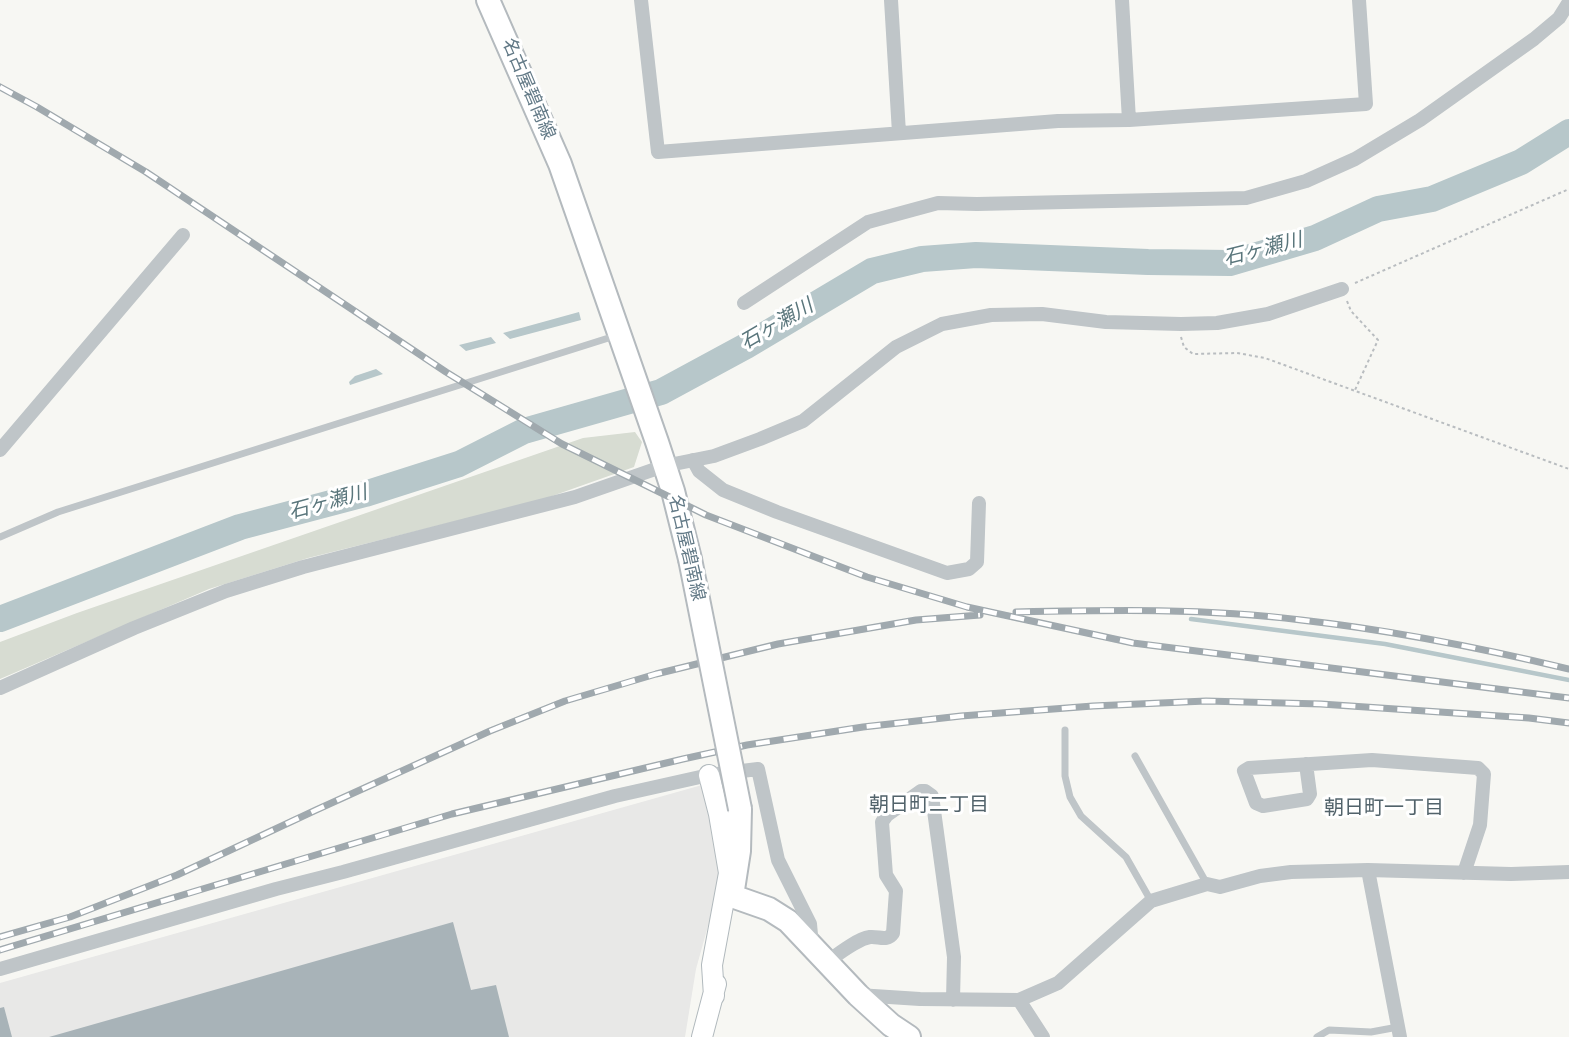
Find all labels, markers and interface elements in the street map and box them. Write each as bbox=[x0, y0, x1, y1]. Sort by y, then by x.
street label: 名古屋碧南線 bbox=[497, 35, 559, 143]
water label: 石ヶ瀬川 bbox=[1221, 229, 1305, 271]
water label: 石ヶ瀬川 bbox=[736, 295, 818, 355]
water label: 石ヶ瀬川 bbox=[286, 481, 370, 525]
street label: 名古屋碧南線 bbox=[663, 493, 709, 603]
district label: 朝日町二丁目 bbox=[869, 794, 989, 818]
district label: 朝日町一丁目 bbox=[1324, 797, 1444, 821]

